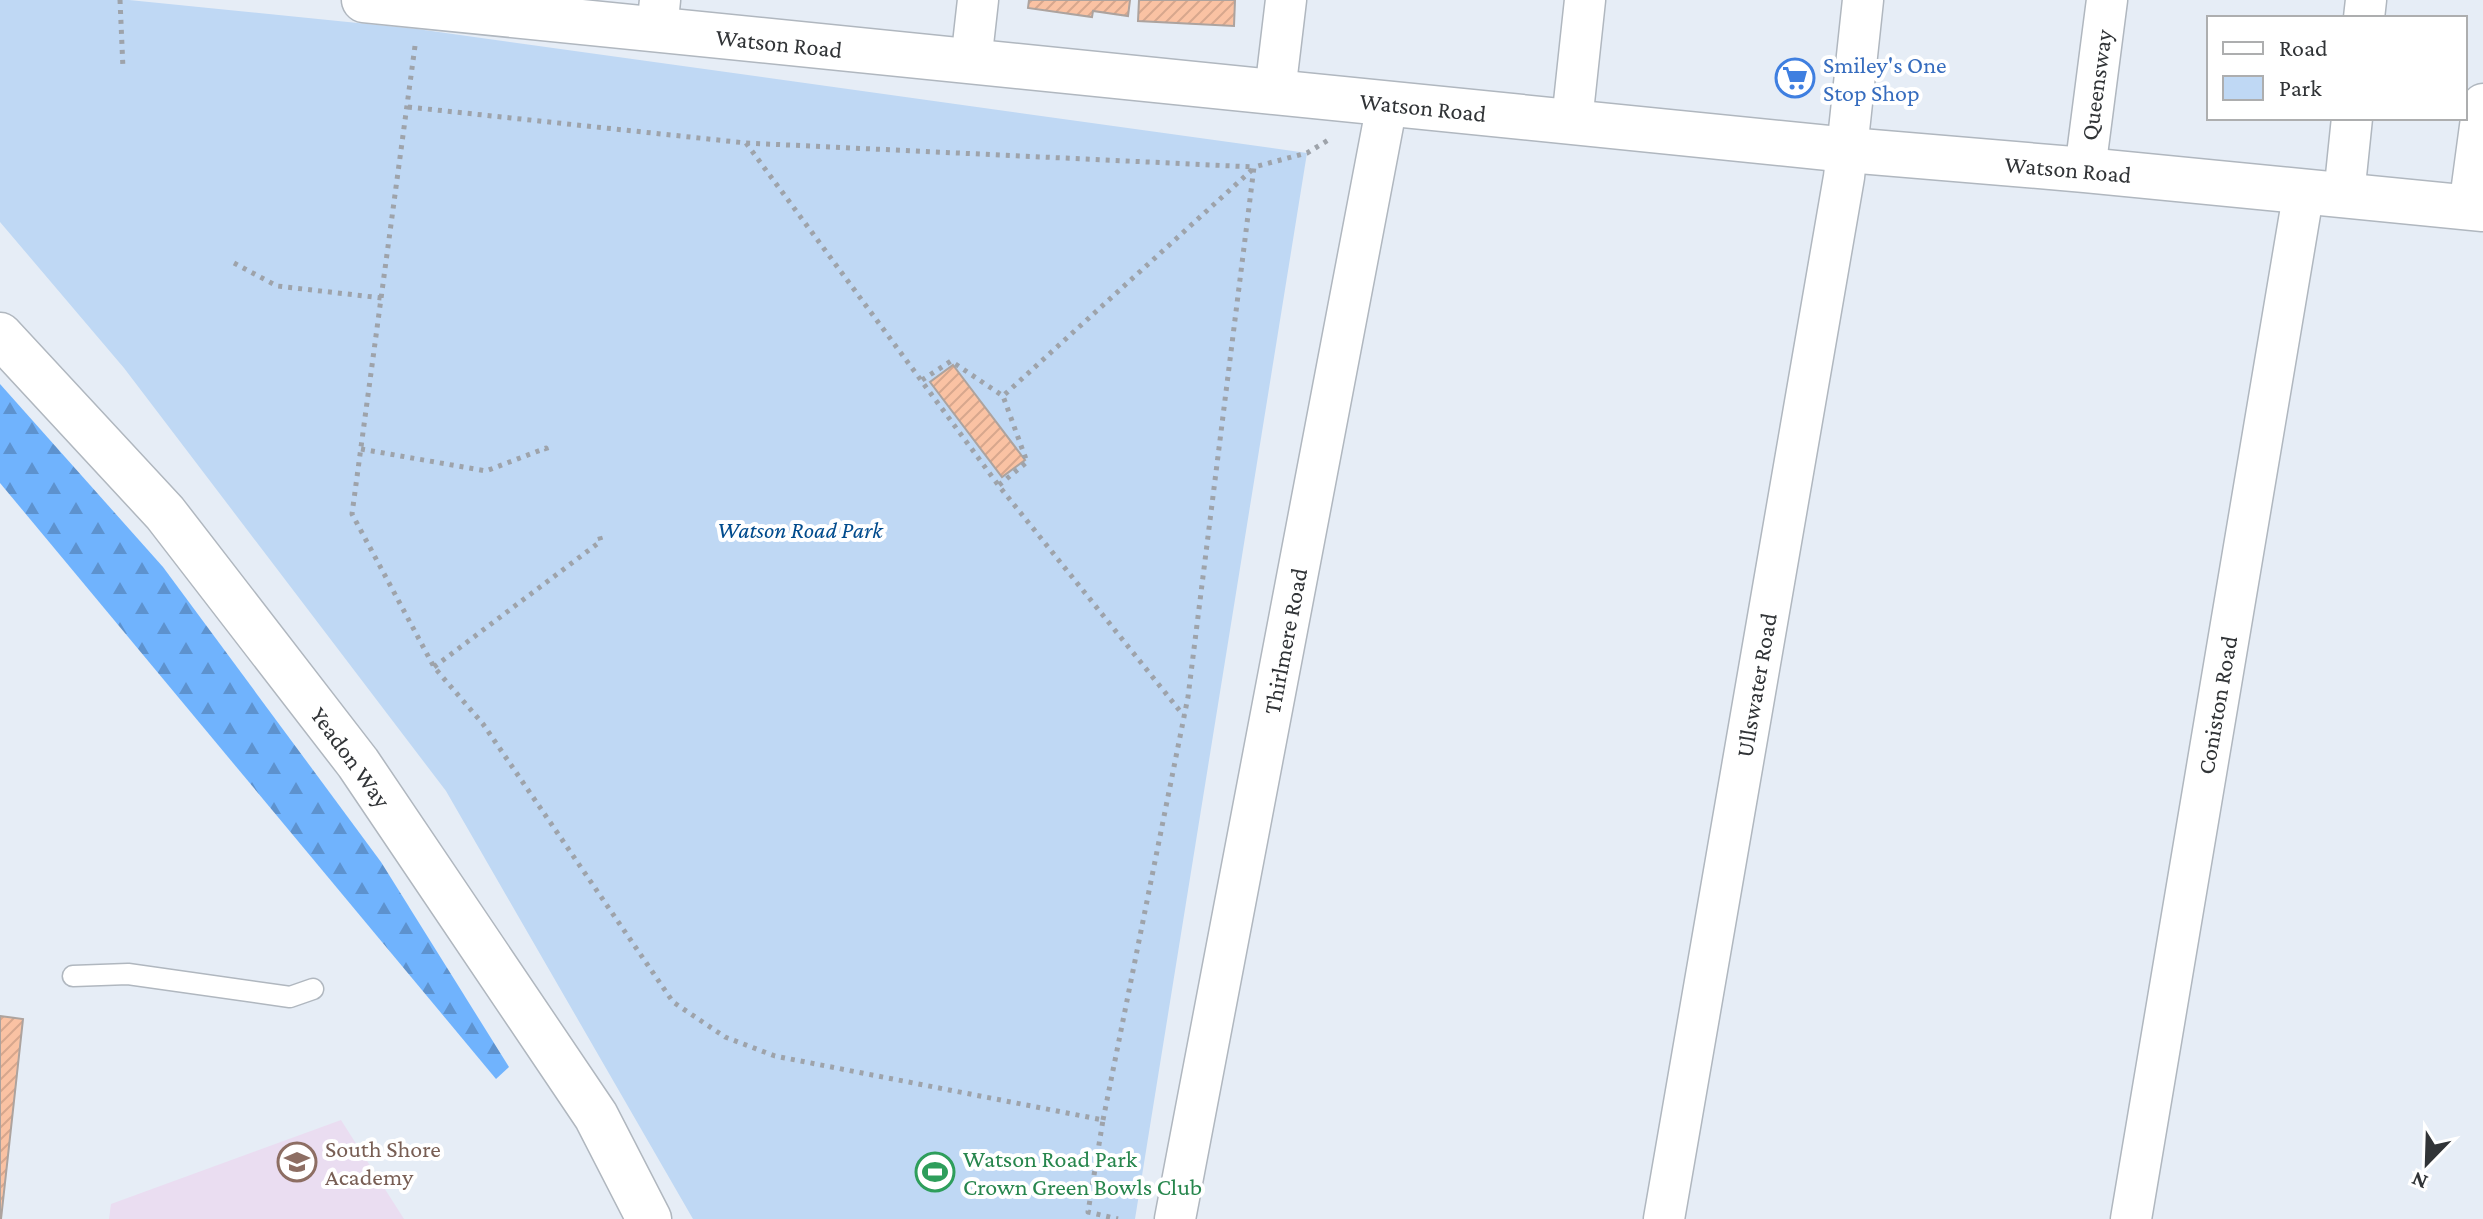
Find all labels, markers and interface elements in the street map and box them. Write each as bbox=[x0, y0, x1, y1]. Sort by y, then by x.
legend bbox=[2207, 16, 2467, 120]
street label: Watson Road bbox=[714, 23, 844, 63]
street label: Queensway bbox=[2075, 27, 2117, 142]
text: Road bbox=[2279, 34, 2328, 61]
place label: Smiley's One Stop Shop bbox=[1823, 51, 1947, 106]
supermarket icon: Smiley's One Stop Shop bbox=[1774, 57, 1816, 99]
text: Park bbox=[2279, 74, 2322, 101]
street label: Watson Road bbox=[1358, 87, 1488, 127]
street label: Watson Road bbox=[2003, 150, 2133, 188]
park label: Watson Road Park bbox=[717, 516, 884, 543]
street label: Thirlmere Road bbox=[1258, 565, 1312, 716]
street label: Ullswater Road bbox=[1730, 610, 1782, 759]
street label: Coniston Road bbox=[2192, 633, 2243, 776]
street label: Yeadon Way bbox=[305, 701, 397, 813]
north arrow bbox=[2387, 1123, 2467, 1203]
place label: South Shore Academy bbox=[325, 1135, 441, 1190]
school or university icon: South Shore Academy bbox=[276, 1141, 318, 1183]
place label: Watson Road Park Crown Green Bowls Club bbox=[963, 1145, 1202, 1200]
sports icon: Watson Road Park Crown Green Bowls Club bbox=[914, 1151, 956, 1193]
text: N bbox=[2408, 1167, 2431, 1195]

